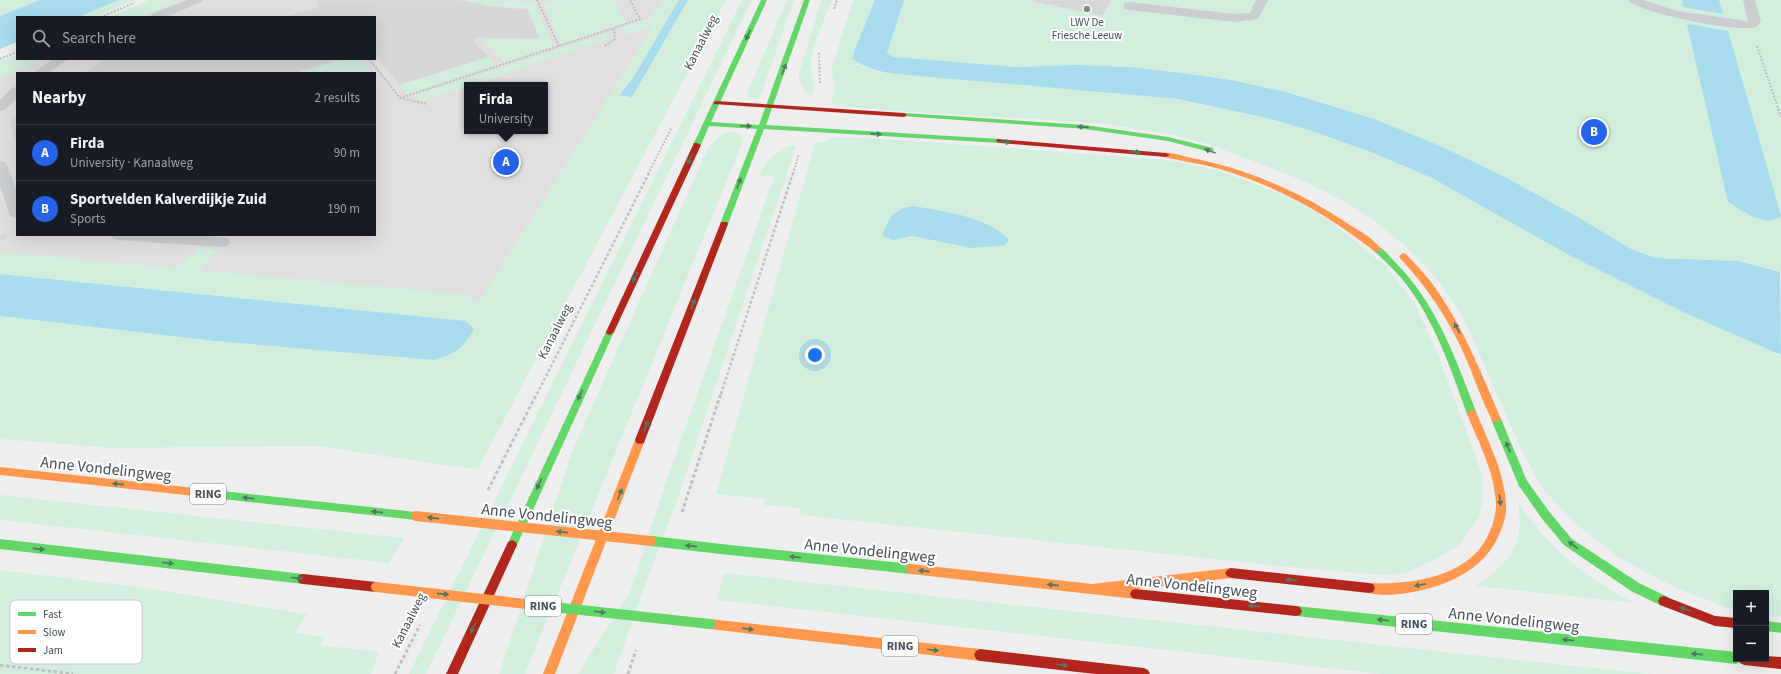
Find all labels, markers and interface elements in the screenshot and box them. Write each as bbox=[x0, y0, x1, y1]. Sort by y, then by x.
marker: LWV De Friesche Leeuw bbox=[1082, 4, 1092, 14]
street label: Kanaalweg bbox=[679, 11, 723, 73]
place label: LWV De Friesche Leeuw bbox=[1052, 15, 1122, 43]
search box bbox=[16, 16, 376, 60]
icon: search bbox=[30, 27, 52, 49]
text: Search here bbox=[62, 28, 136, 49]
one-way arrow bbox=[745, 30, 751, 41]
one-way arrow bbox=[781, 63, 787, 75]
popup bbox=[464, 82, 548, 134]
text: Nearby bbox=[32, 86, 86, 110]
text: 2 results bbox=[315, 89, 360, 107]
text: Firda bbox=[479, 89, 513, 110]
text: University bbox=[479, 110, 533, 128]
pin: B bbox=[1581, 117, 1607, 147]
one-way arrow bbox=[740, 123, 753, 129]
one-way arrow bbox=[1077, 124, 1089, 130]
one-way arrow bbox=[870, 130, 882, 137]
text: Firda bbox=[70, 133, 104, 154]
one-way arrow bbox=[999, 138, 1011, 145]
text: A bbox=[41, 144, 49, 162]
text: 90 m bbox=[334, 144, 360, 162]
pin: A bbox=[493, 147, 519, 177]
one-way arrow bbox=[1204, 148, 1216, 154]
one-way arrow bbox=[1129, 149, 1141, 155]
one-way arrow bbox=[687, 153, 693, 165]
text: University · Kanaalweg bbox=[70, 154, 193, 172]
one-way arrow bbox=[737, 177, 743, 189]
text: Sportvelden Kalverdijkje Zuid bbox=[70, 189, 267, 210]
text: B bbox=[41, 200, 49, 218]
text: 190 m bbox=[327, 200, 360, 218]
text: Sports bbox=[70, 210, 105, 228]
one-way arrow bbox=[632, 271, 638, 282]
one-way arrow bbox=[690, 298, 696, 310]
street label: Kanaalweg bbox=[533, 300, 577, 362]
one-way arrow bbox=[1454, 322, 1461, 333]
your location bbox=[805, 345, 825, 365]
one-way arrow bbox=[577, 389, 583, 400]
one-way arrow bbox=[644, 419, 650, 431]
one-way arrow bbox=[1504, 441, 1510, 453]
street label: Anne Vondelingweg bbox=[39, 451, 173, 487]
one-way arrow bbox=[536, 479, 542, 490]
one-way arrow bbox=[112, 481, 125, 487]
road number: RING bbox=[190, 484, 226, 504]
one-way arrow bbox=[617, 488, 623, 500]
one-way arrow bbox=[1497, 494, 1503, 506]
one-way arrow bbox=[242, 495, 254, 501]
street label: Anne Vondelingweg bbox=[480, 498, 614, 534]
one-way arrow bbox=[371, 509, 383, 515]
one-way arrow bbox=[427, 515, 439, 522]
one-way arrow bbox=[556, 529, 568, 535]
street label: Anne Vondelingweg bbox=[803, 533, 937, 569]
one-way arrow bbox=[1567, 541, 1578, 549]
one-way arrow bbox=[685, 543, 697, 549]
one-way arrow bbox=[33, 545, 45, 552]
one-way arrow bbox=[788, 554, 801, 560]
one-way arrow bbox=[162, 560, 174, 567]
one-way arrow bbox=[918, 568, 930, 574]
street label: Anne Vondelingweg bbox=[1125, 568, 1259, 604]
one-way arrow bbox=[291, 575, 303, 581]
one-way arrow bbox=[1285, 576, 1297, 583]
one-way arrow bbox=[1047, 582, 1059, 588]
one-way arrow bbox=[1414, 582, 1426, 588]
street label: Kanaalweg bbox=[387, 589, 431, 651]
map controls bbox=[1733, 590, 1769, 662]
button: + bbox=[1733, 590, 1769, 626]
one-way arrow bbox=[437, 591, 449, 598]
road number: RING bbox=[525, 596, 561, 616]
legend bbox=[10, 600, 142, 664]
street label: Anne Vondelingweg bbox=[1447, 602, 1581, 638]
one-way arrow bbox=[1248, 603, 1260, 610]
one-way arrow bbox=[1679, 606, 1691, 612]
text: Fast bbox=[43, 607, 62, 622]
one-way arrow bbox=[594, 609, 606, 615]
road number: RING bbox=[1396, 614, 1432, 634]
one-way arrow bbox=[1377, 617, 1389, 624]
one-way arrow bbox=[470, 622, 476, 633]
text: Slow bbox=[43, 625, 66, 640]
one-way arrow bbox=[742, 625, 754, 632]
button: − bbox=[1733, 626, 1769, 662]
road number: RING bbox=[882, 636, 918, 656]
one-way arrow bbox=[1562, 637, 1574, 643]
text: Jam bbox=[43, 643, 63, 658]
one-way arrow bbox=[927, 647, 939, 653]
one-way arrow bbox=[1691, 651, 1703, 657]
one-way arrow bbox=[1056, 661, 1068, 668]

